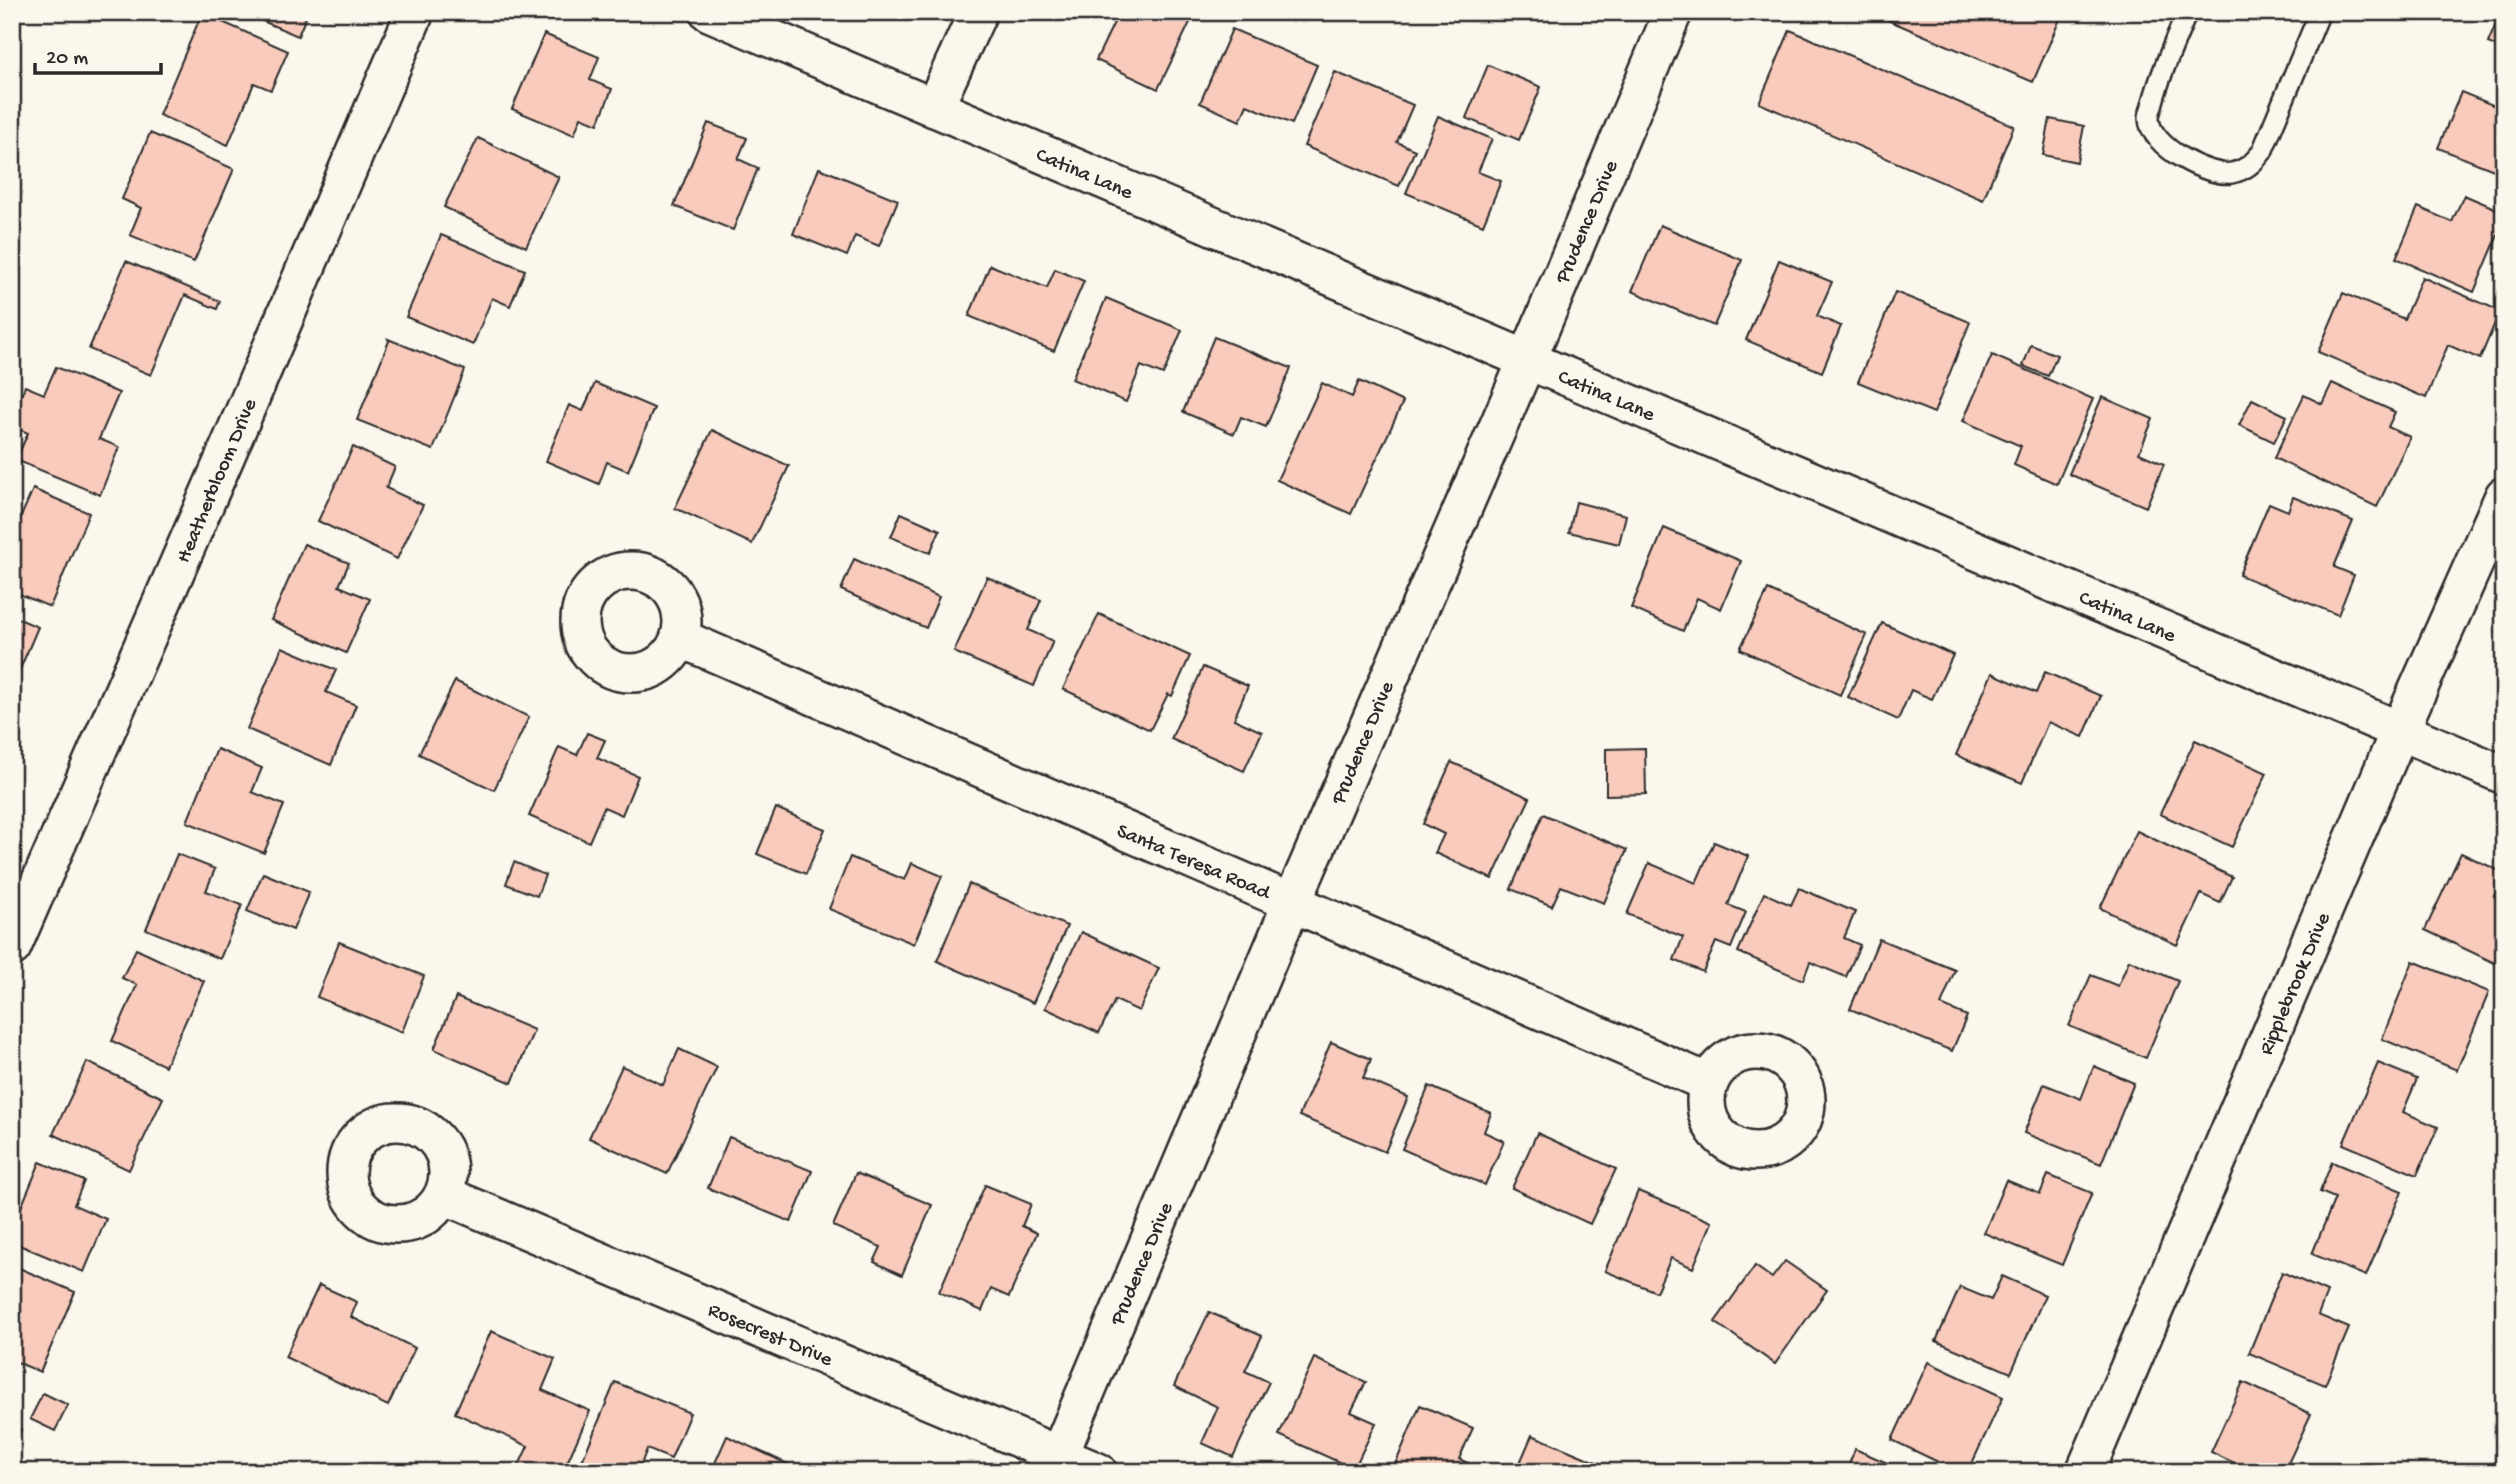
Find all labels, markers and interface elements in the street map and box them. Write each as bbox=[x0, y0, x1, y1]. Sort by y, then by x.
scale bar bbox=[35, 32, 161, 76]
text: 20 m bbox=[46, 47, 88, 72]
street label: Catina Lane bbox=[1031, 144, 1137, 207]
street label: Prudence Drive bbox=[1551, 156, 1626, 288]
street label: Catina Lane bbox=[1553, 366, 1659, 429]
street label: Heatherbloom Drive bbox=[172, 395, 265, 567]
street label: Catina Lane bbox=[2074, 587, 2180, 650]
street label: Prudence Drive bbox=[1327, 677, 1402, 809]
street label: Santa Teresa Road bbox=[1112, 820, 1275, 907]
street label: Ripplebrook Drive bbox=[2255, 908, 2338, 1059]
street label: Prudence Drive bbox=[1106, 1198, 1181, 1330]
street label: Rosecrest Drive bbox=[704, 1299, 837, 1374]

